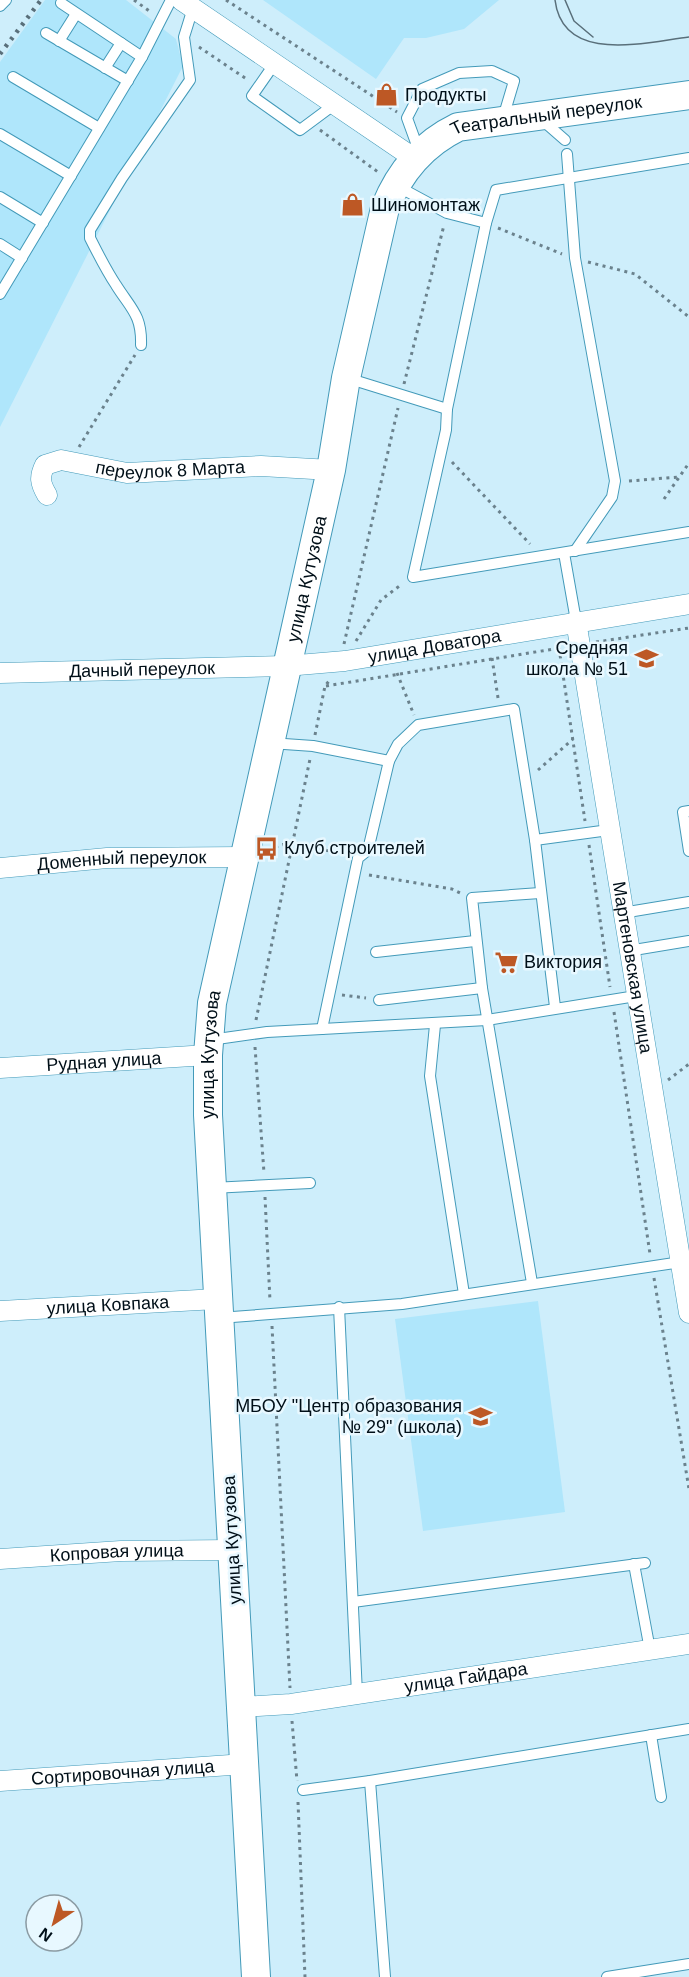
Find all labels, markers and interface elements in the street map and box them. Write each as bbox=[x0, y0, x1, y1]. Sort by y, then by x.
shop icon: Продукты bbox=[374, 82, 400, 108]
place label: Продукты bbox=[405, 85, 486, 105]
street label: Театральный переулок bbox=[447, 92, 643, 139]
shop icon: Шиномонтаж bbox=[340, 192, 366, 218]
place label: Шиномонтаж bbox=[371, 195, 480, 215]
street label: переулок 8 Марта bbox=[94, 457, 246, 483]
street label: улица Кутузова bbox=[283, 513, 331, 644]
street label: улица Доватора bbox=[367, 625, 503, 667]
place label: Средняя школа № 51 bbox=[526, 638, 628, 679]
school or university icon: Средняя школа № 51 bbox=[633, 645, 659, 671]
street label: Дачный переулок bbox=[69, 658, 215, 681]
bus stop icon: Клуб строителей bbox=[253, 835, 279, 861]
place label: Клуб строителей bbox=[284, 838, 425, 858]
street label: Доменный переулок bbox=[36, 847, 207, 874]
street label: Мартеновская улица bbox=[609, 880, 657, 1056]
supermarket icon: Виктория bbox=[493, 949, 519, 975]
place label: Виктория bbox=[524, 952, 602, 972]
street label: улица Кутузова bbox=[198, 987, 225, 1119]
street label: Рудная улица bbox=[46, 1048, 163, 1075]
street label: улица Ковпака bbox=[46, 1292, 171, 1318]
place label: МБОУ "Центр образования № 29" (школа) bbox=[235, 1396, 462, 1437]
school or university icon: МБОУ "Центр образования № 29" (школа) bbox=[467, 1403, 493, 1429]
street label: улица Кутузова bbox=[219, 1474, 245, 1605]
street label: Копровая улица bbox=[49, 1540, 185, 1566]
street label: улица Гайдара bbox=[403, 1658, 530, 1697]
street label: Сортировочная улица bbox=[30, 1756, 216, 1789]
north arrow bbox=[24, 1893, 84, 1953]
text: N bbox=[36, 1924, 55, 1945]

